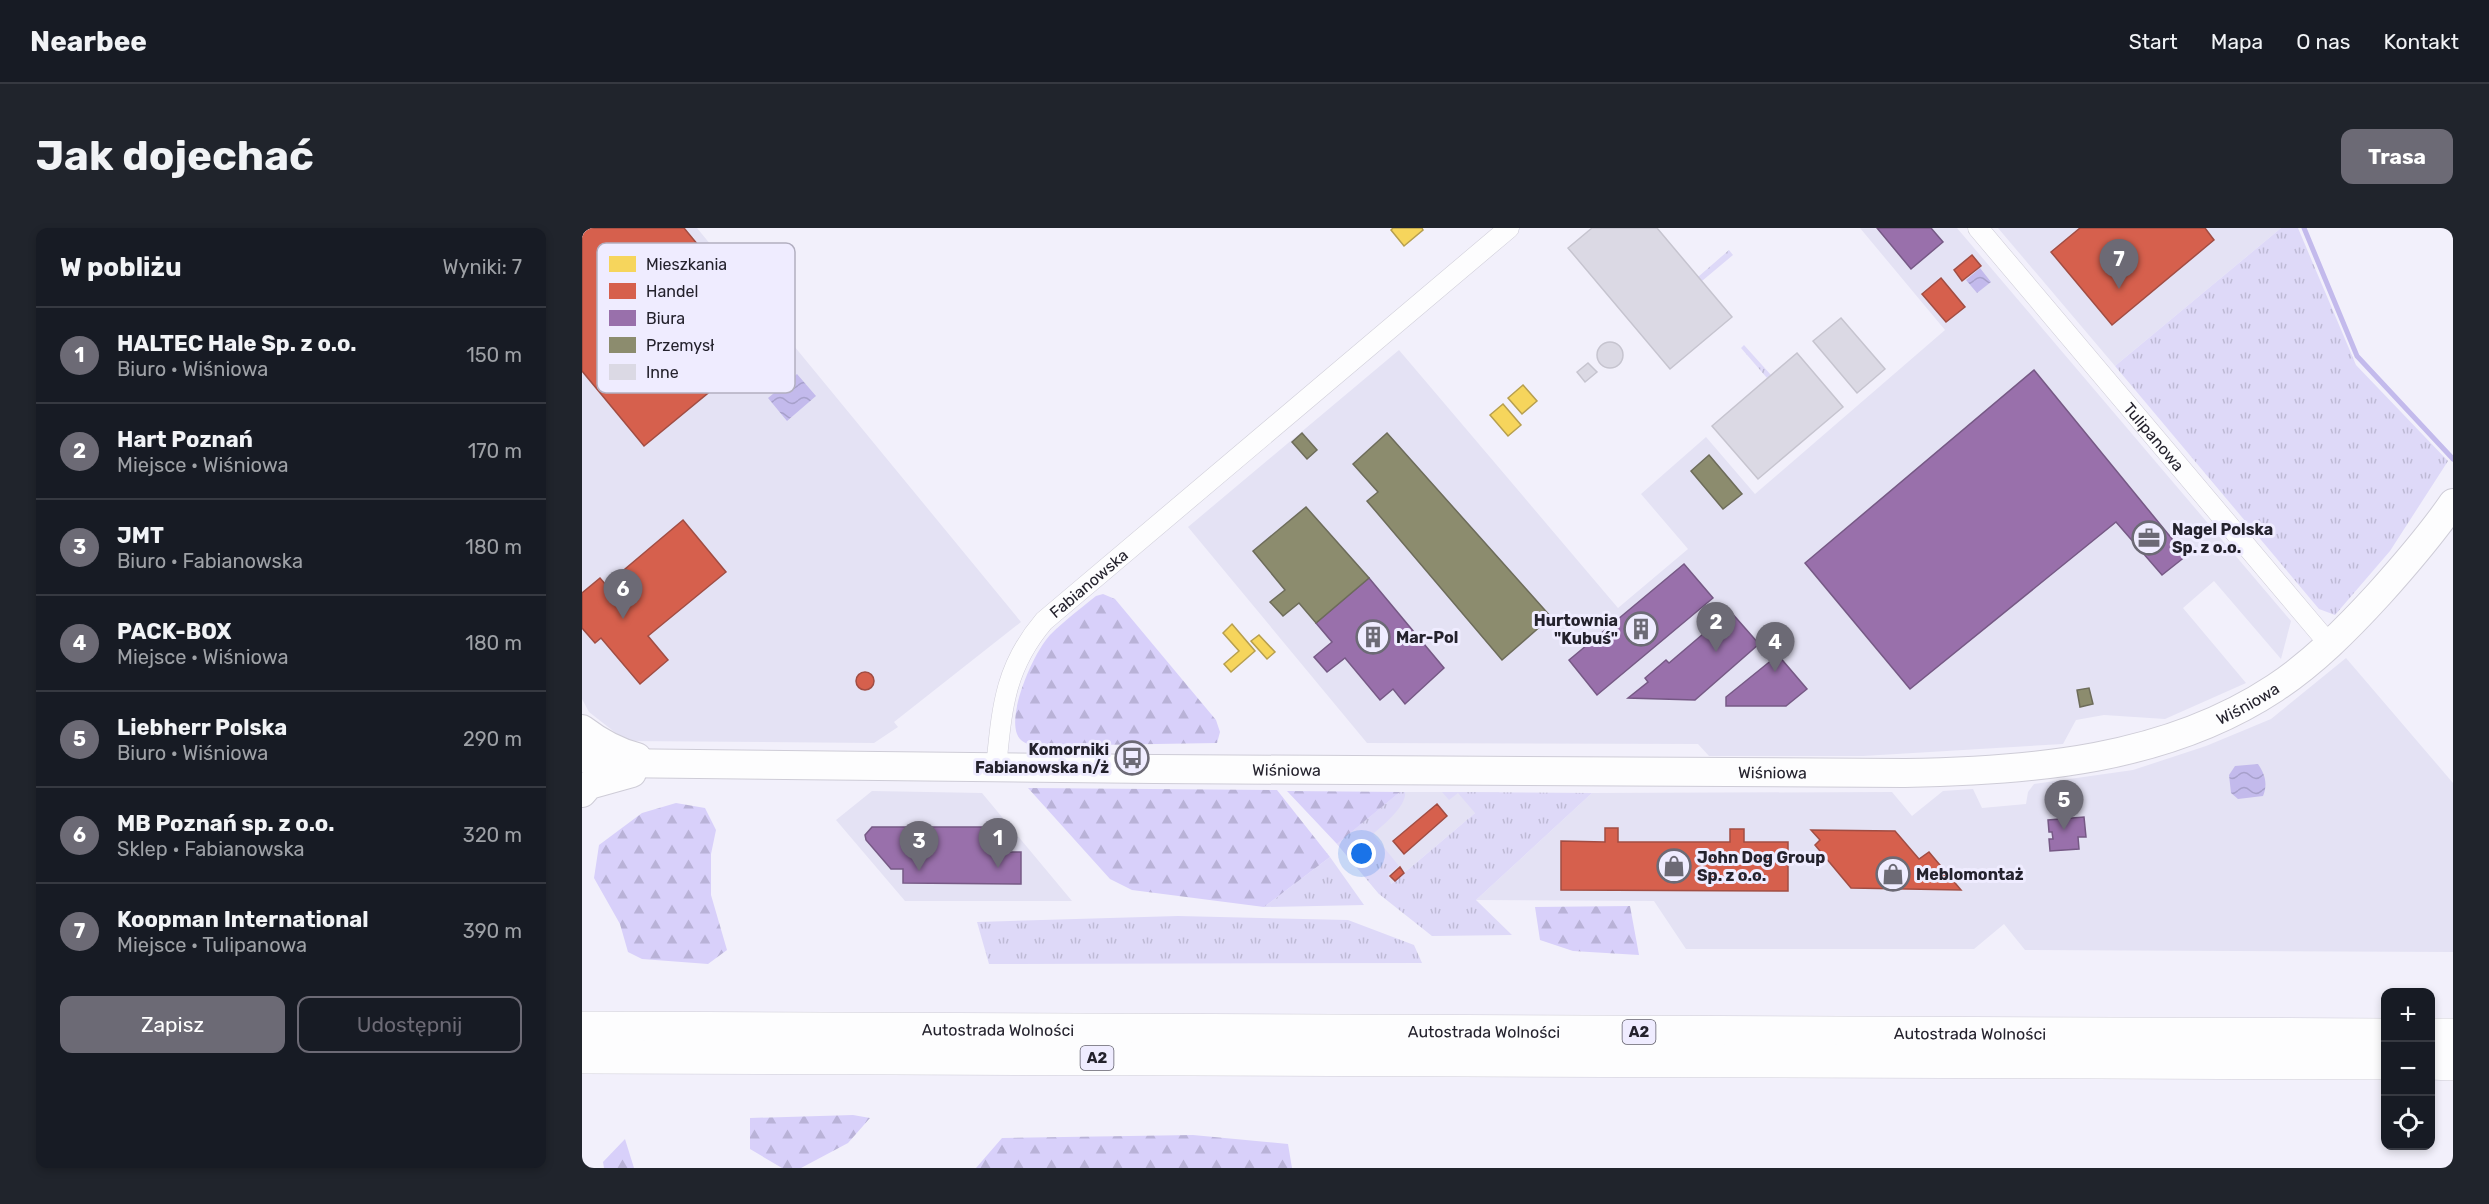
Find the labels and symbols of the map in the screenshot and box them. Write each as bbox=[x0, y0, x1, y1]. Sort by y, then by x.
pin: 7 bbox=[2100, 239, 2138, 289]
legend bbox=[597, 243, 795, 393]
text: Mieszkania bbox=[646, 255, 727, 274]
text: Handel bbox=[646, 282, 698, 301]
text: Biura bbox=[646, 309, 685, 328]
text: Przemysł bbox=[646, 336, 715, 355]
text: Inne bbox=[646, 363, 679, 382]
street label: Tulipanowa bbox=[2120, 398, 2188, 475]
office icon: Nagel Polska Sp. z o.o. bbox=[2131, 520, 2167, 556]
place label: Nagel Polska Sp. z o.o. bbox=[2172, 520, 2273, 557]
street label: Fabianowska bbox=[1046, 545, 1131, 622]
pin: 6 bbox=[604, 570, 642, 619]
pin: 2 bbox=[1696, 602, 1736, 652]
place label: Hurtownia "Kubuś" bbox=[1534, 611, 1618, 648]
building icon: Hurtownia "Kubuś" bbox=[1623, 611, 1659, 647]
building icon: Mar-Pol bbox=[1355, 619, 1391, 655]
pin: 4 bbox=[1756, 622, 1794, 672]
place label: Mar-Pol bbox=[1396, 628, 1458, 647]
street label: Wiśniowa bbox=[2213, 678, 2283, 728]
place label: Komorniki Fabianowska n/ż bbox=[975, 740, 1109, 777]
bus stop icon: Komorniki Fabianowska n/ż bbox=[1114, 740, 1150, 776]
street label: Wiśniowa bbox=[1252, 760, 1321, 779]
street label: Wiśniowa bbox=[1738, 763, 1807, 782]
pin: 5 bbox=[2044, 780, 2084, 830]
pin: 1 bbox=[978, 818, 1018, 868]
pin: 3 bbox=[900, 822, 938, 871]
your location bbox=[1347, 839, 1376, 868]
shop icon: John Dog Group Sp. z o.o. bbox=[1656, 848, 1692, 884]
place label: John Dog Group Sp. z o.o. bbox=[1697, 848, 1825, 885]
shop icon: Meblomontaż bbox=[1875, 856, 1911, 892]
place label: Meblomontaż bbox=[1916, 865, 2024, 884]
street label: Autostrada Wolności bbox=[922, 1020, 1074, 1039]
road number: A2 bbox=[1622, 1020, 1656, 1044]
street label: Autostrada Wolności bbox=[1408, 1022, 1560, 1041]
street label: Autostrada Wolności bbox=[1894, 1024, 2046, 1043]
road number: A2 bbox=[1080, 1046, 1114, 1070]

